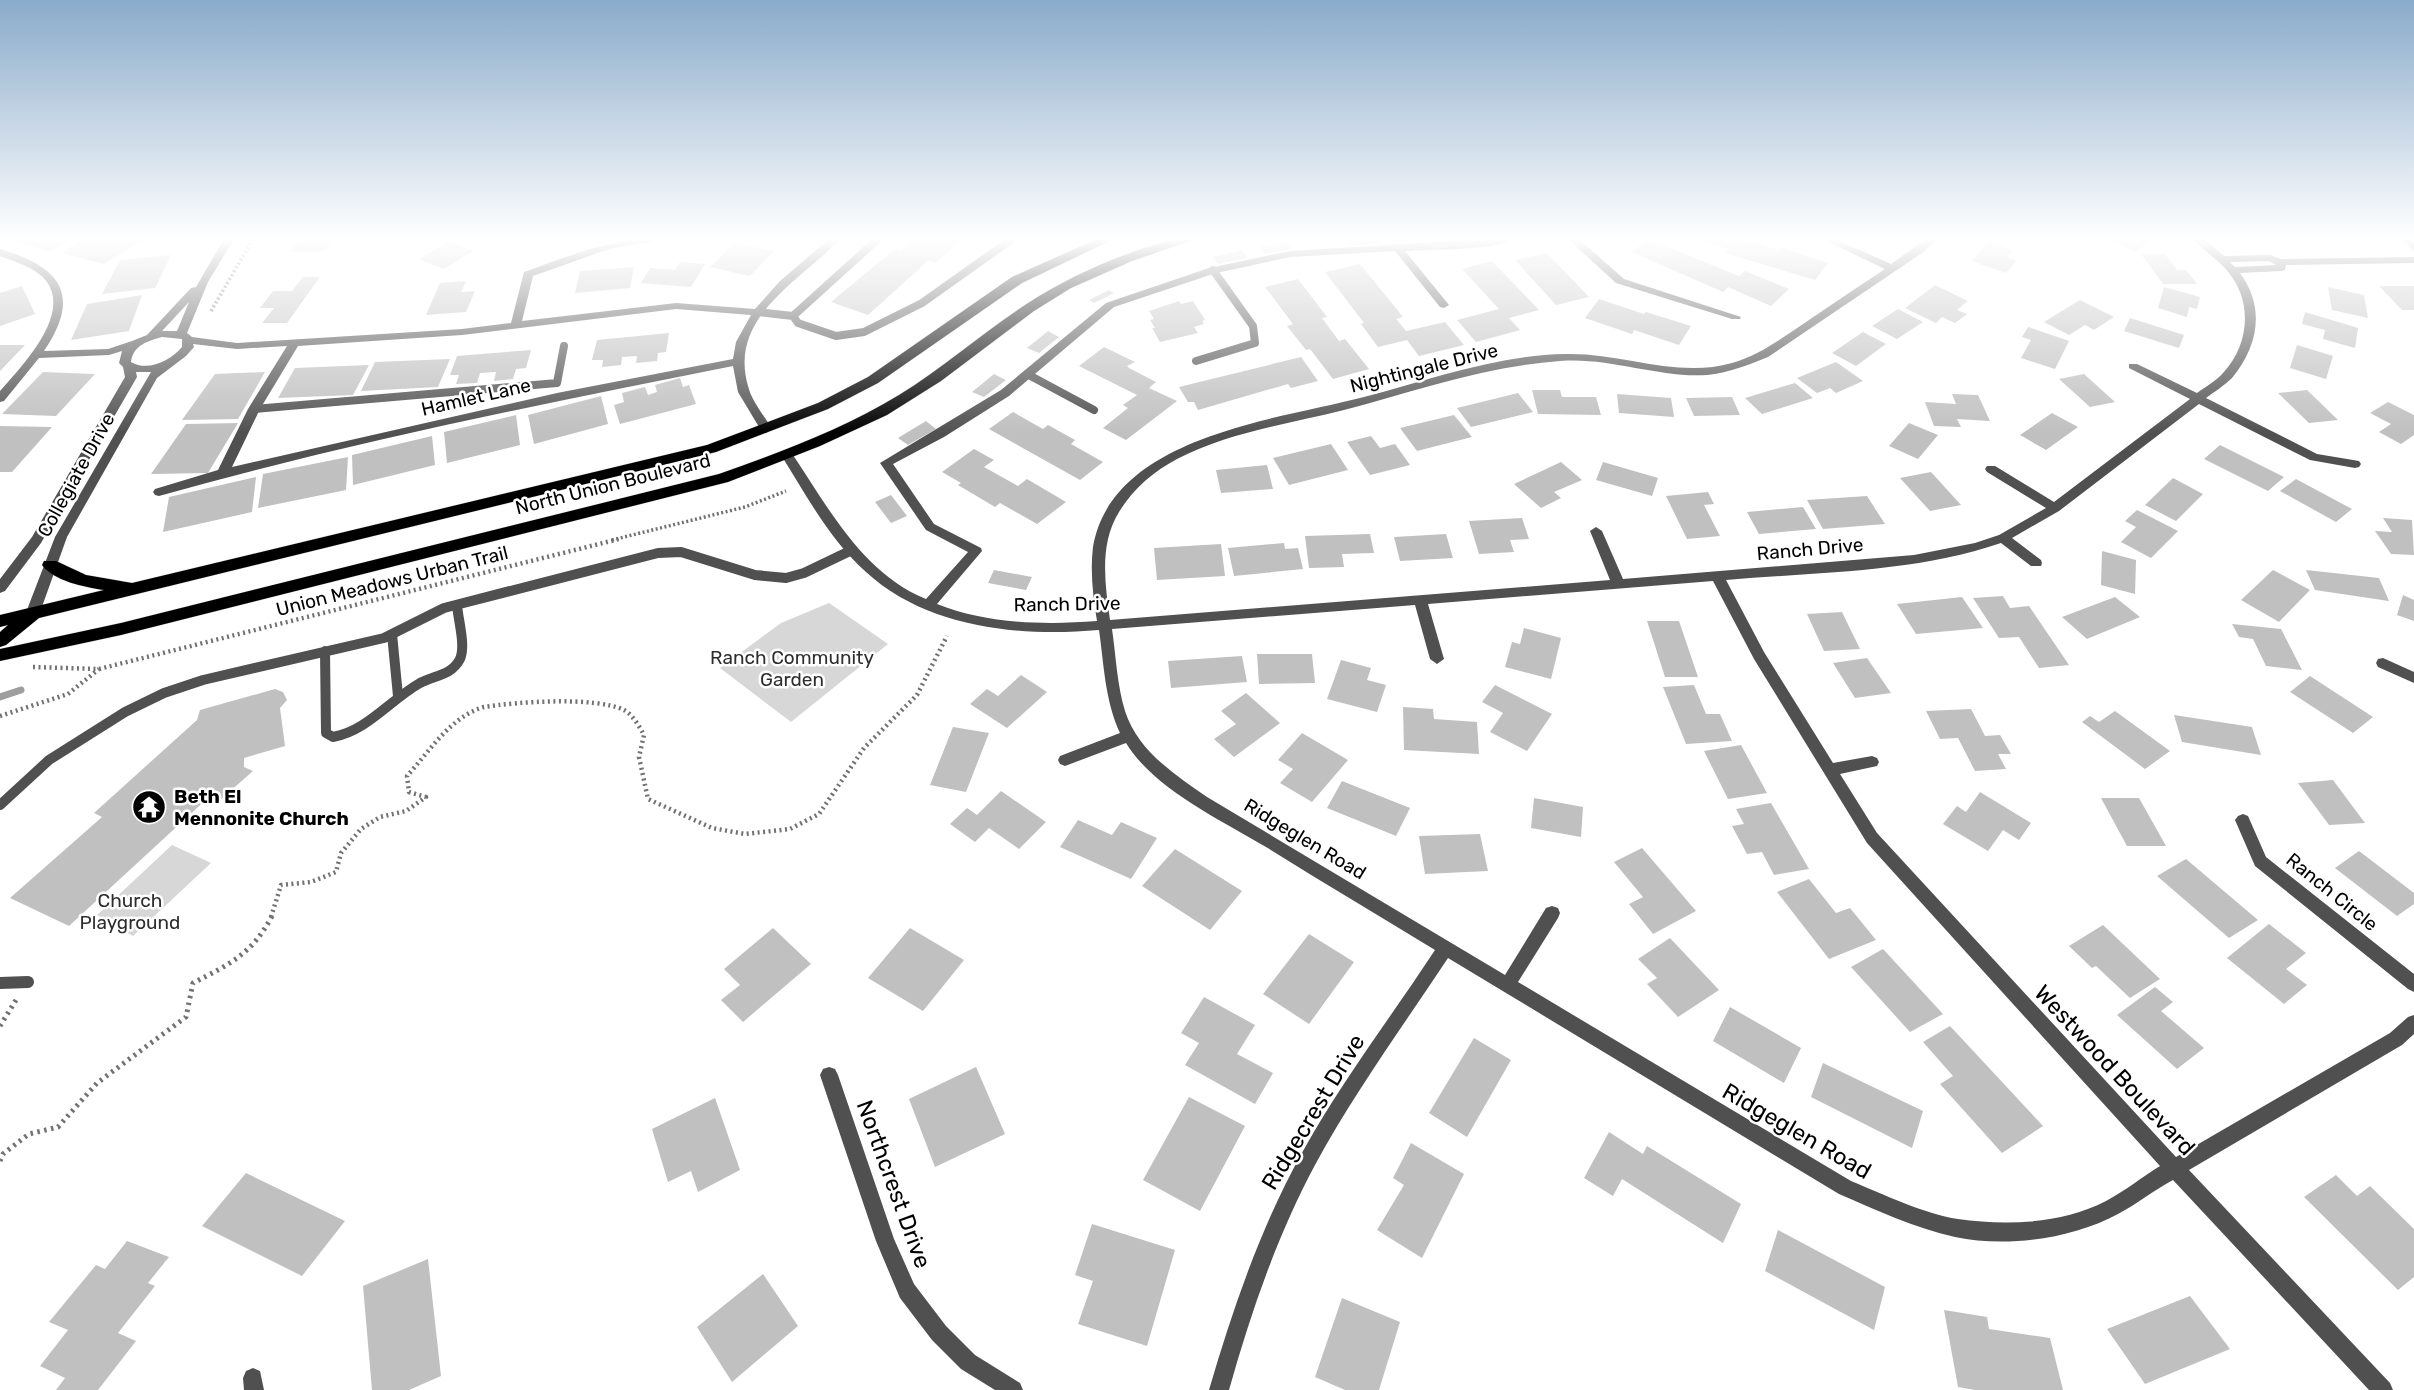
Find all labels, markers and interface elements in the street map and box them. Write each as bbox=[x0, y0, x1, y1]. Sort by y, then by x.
street label: Nightingale Drive bbox=[1348, 339, 1500, 397]
street label: Hamlet Lane bbox=[419, 373, 533, 421]
street label: Collegiate Drive bbox=[32, 409, 120, 541]
street label: North Union Boulevard bbox=[513, 449, 713, 519]
street label: Ranch Drive bbox=[1756, 533, 1864, 565]
street label: Union Meadows Urban Trail bbox=[274, 541, 510, 621]
street label: Ranch Drive bbox=[1013, 592, 1121, 616]
park label: Ranch Community Garden bbox=[710, 646, 874, 691]
place label: Beth El Mennonite Church bbox=[174, 785, 349, 830]
temple icon: Beth El Mennonite Church bbox=[130, 788, 168, 826]
street label: Ridgeglen Road bbox=[1240, 794, 1370, 884]
street label: Ranch Circle bbox=[2282, 848, 2382, 936]
park label: Church Playground bbox=[80, 889, 180, 934]
street label: Westwood Boulevard bbox=[2029, 979, 2201, 1161]
street label: Ridgecrest Drive bbox=[1255, 1029, 1371, 1195]
street label: Ridgeglen Road bbox=[1718, 1077, 1876, 1185]
street label: Northcrest Drive bbox=[851, 1096, 937, 1272]

